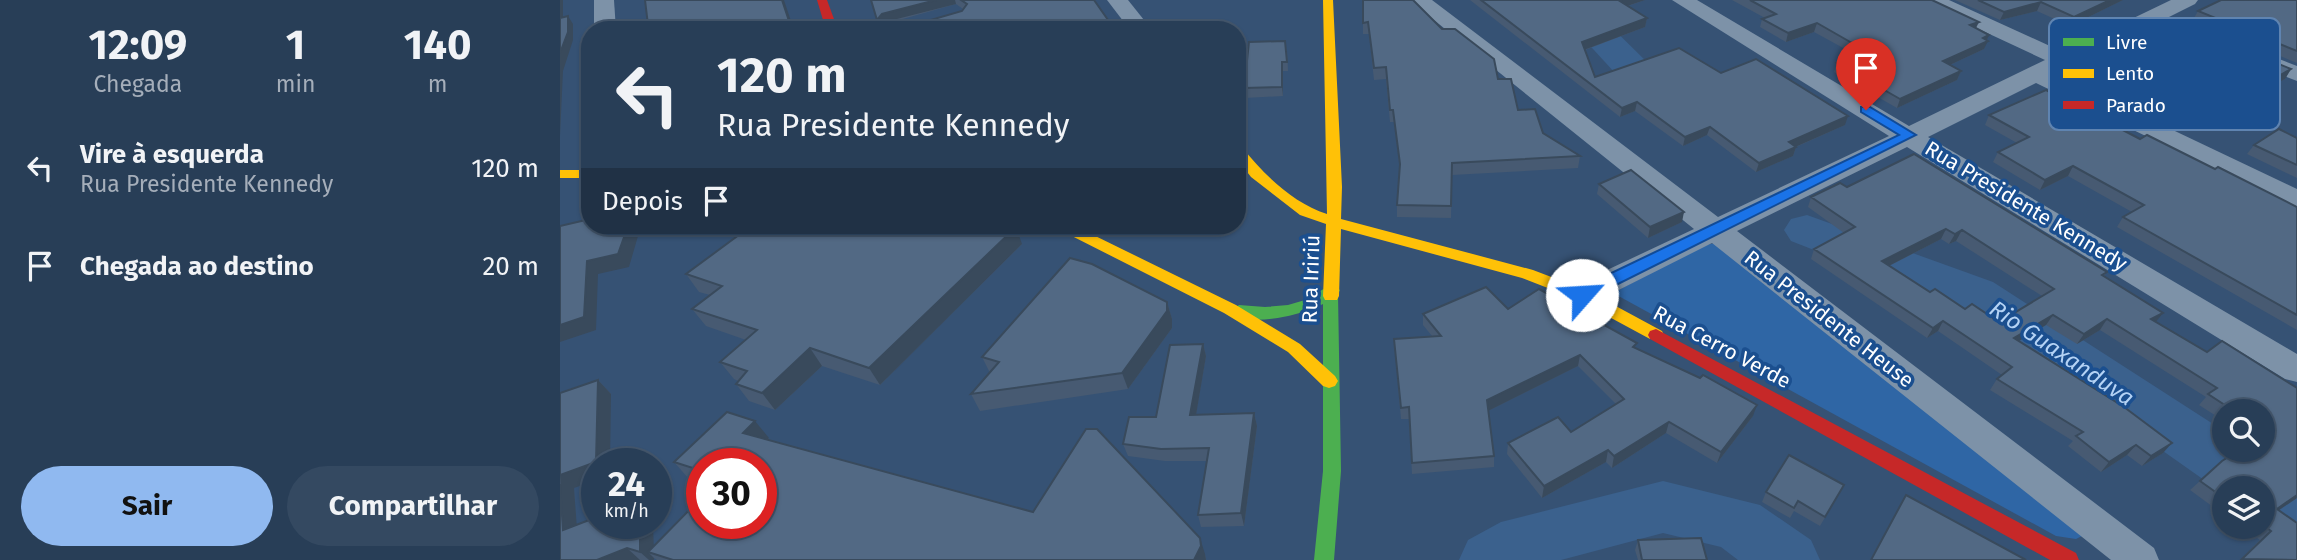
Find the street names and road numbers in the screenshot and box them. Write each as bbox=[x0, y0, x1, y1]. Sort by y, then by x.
street label: Rua Presidente Kennedy bbox=[1920, 135, 2132, 277]
street label: Rua Iririú bbox=[1296, 234, 1326, 324]
street label: Rua Presidente Heuse bbox=[1739, 245, 1919, 393]
street label: Rua Cerro Verde bbox=[1649, 300, 1795, 394]

